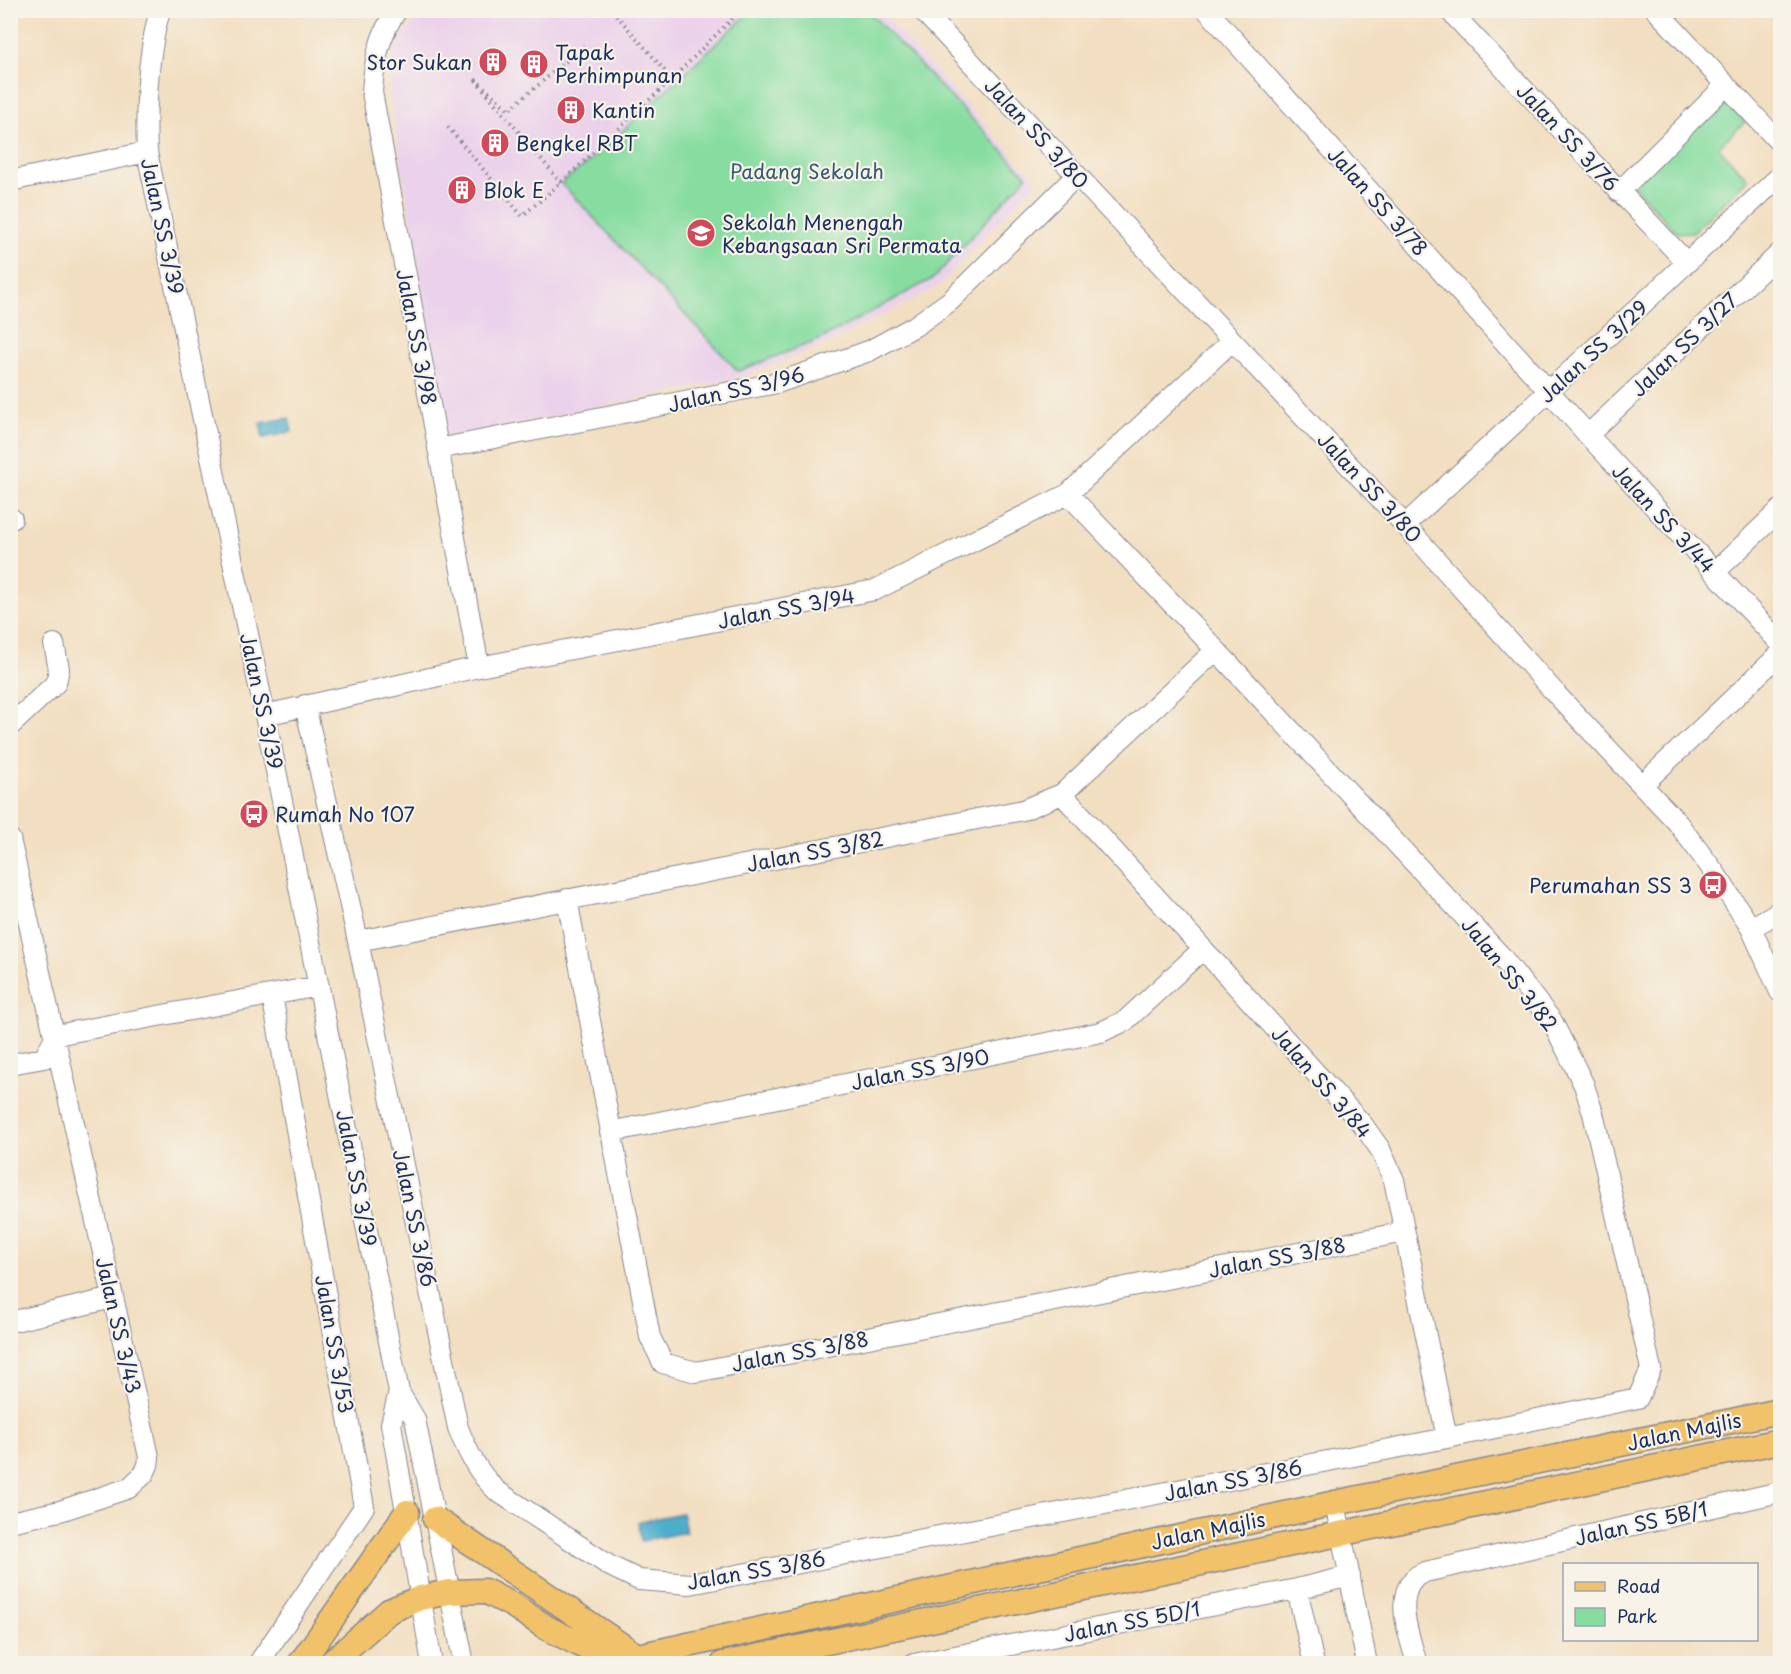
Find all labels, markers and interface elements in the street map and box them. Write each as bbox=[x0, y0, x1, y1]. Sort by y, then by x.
place label: Tapak Perhimpunan bbox=[555, 37, 682, 90]
building icon: Stor Sukan bbox=[477, 46, 509, 78]
place label: Stor Sukan bbox=[367, 47, 472, 77]
building icon: Tapak Perhimpunan bbox=[518, 48, 550, 80]
street label: Jalan SS 3/80 bbox=[978, 71, 1096, 195]
street label: Jalan SS 3/76 bbox=[1510, 76, 1626, 198]
building icon: Kantin bbox=[555, 94, 587, 126]
place label: Kantin bbox=[592, 95, 655, 125]
building icon: Bengkel RBT bbox=[479, 127, 511, 159]
place label: Bengkel RBT bbox=[516, 128, 638, 158]
street label: Jalan SS 3/78 bbox=[1321, 140, 1435, 262]
street label: Jalan SS 3/39 bbox=[134, 155, 192, 297]
park label: Padang Sekolah bbox=[730, 156, 884, 186]
building icon: Blok E bbox=[446, 174, 478, 206]
place label: Blok E bbox=[483, 175, 544, 205]
place label: Sekolah Menengah Kebangsaan Sri Permata bbox=[722, 207, 962, 260]
school or university icon: Sekolah Menengah Kebangsaan Sri Permata bbox=[685, 217, 717, 249]
street label: Jalan SS 3/98 bbox=[389, 266, 445, 408]
street label: Jalan SS 3/27 bbox=[1624, 285, 1744, 403]
street label: Jalan SS 3/29 bbox=[1532, 293, 1654, 409]
street label: Jalan SS 3/96 bbox=[665, 359, 807, 419]
street label: Jalan SS 3/80 bbox=[1311, 425, 1429, 549]
street label: Jalan SS 3/44 bbox=[1605, 457, 1723, 579]
street label: Jalan SS 3/94 bbox=[715, 580, 857, 636]
street label: Jalan SS 3/39 bbox=[233, 630, 291, 772]
bus stop icon: Rumah No 107 bbox=[238, 798, 270, 830]
place label: Rumah No 107 bbox=[275, 799, 415, 829]
street label: Jalan SS 3/82 bbox=[744, 823, 886, 879]
bus stop icon: Perumahan SS 3 bbox=[1697, 869, 1729, 901]
place label: Perumahan SS 3 bbox=[1529, 870, 1692, 900]
street label: Jalan SS 3/82 bbox=[1455, 911, 1565, 1037]
street label: Jalan SS 3/84 bbox=[1265, 1019, 1379, 1145]
street label: Jalan SS 3/90 bbox=[848, 1041, 992, 1097]
street label: Jalan SS 3/39 bbox=[329, 1107, 385, 1249]
street label: Jalan SS 3/86 bbox=[386, 1146, 444, 1290]
street label: Jalan SS 3/88 bbox=[1206, 1229, 1348, 1285]
street label: Jalan SS 3/43 bbox=[89, 1254, 149, 1396]
street label: Jalan SS 3/53 bbox=[308, 1273, 362, 1415]
street label: Jalan SS 3/88 bbox=[729, 1323, 871, 1379]
street label: Jalan Majlis bbox=[1624, 1404, 1744, 1458]
street label: Jalan SS 3/86 bbox=[1161, 1452, 1305, 1508]
street label: Jalan SS 5B/1 bbox=[1572, 1493, 1710, 1553]
street label: Jalan Majlis bbox=[1148, 1503, 1268, 1557]
street label: Jalan SS 3/86 bbox=[684, 1543, 828, 1597]
legend bbox=[1563, 1563, 1758, 1641]
text: Road bbox=[1617, 1572, 1661, 1599]
street label: Jalan SS 5D/1 bbox=[1061, 1593, 1203, 1649]
text: Park bbox=[1617, 1602, 1657, 1629]

